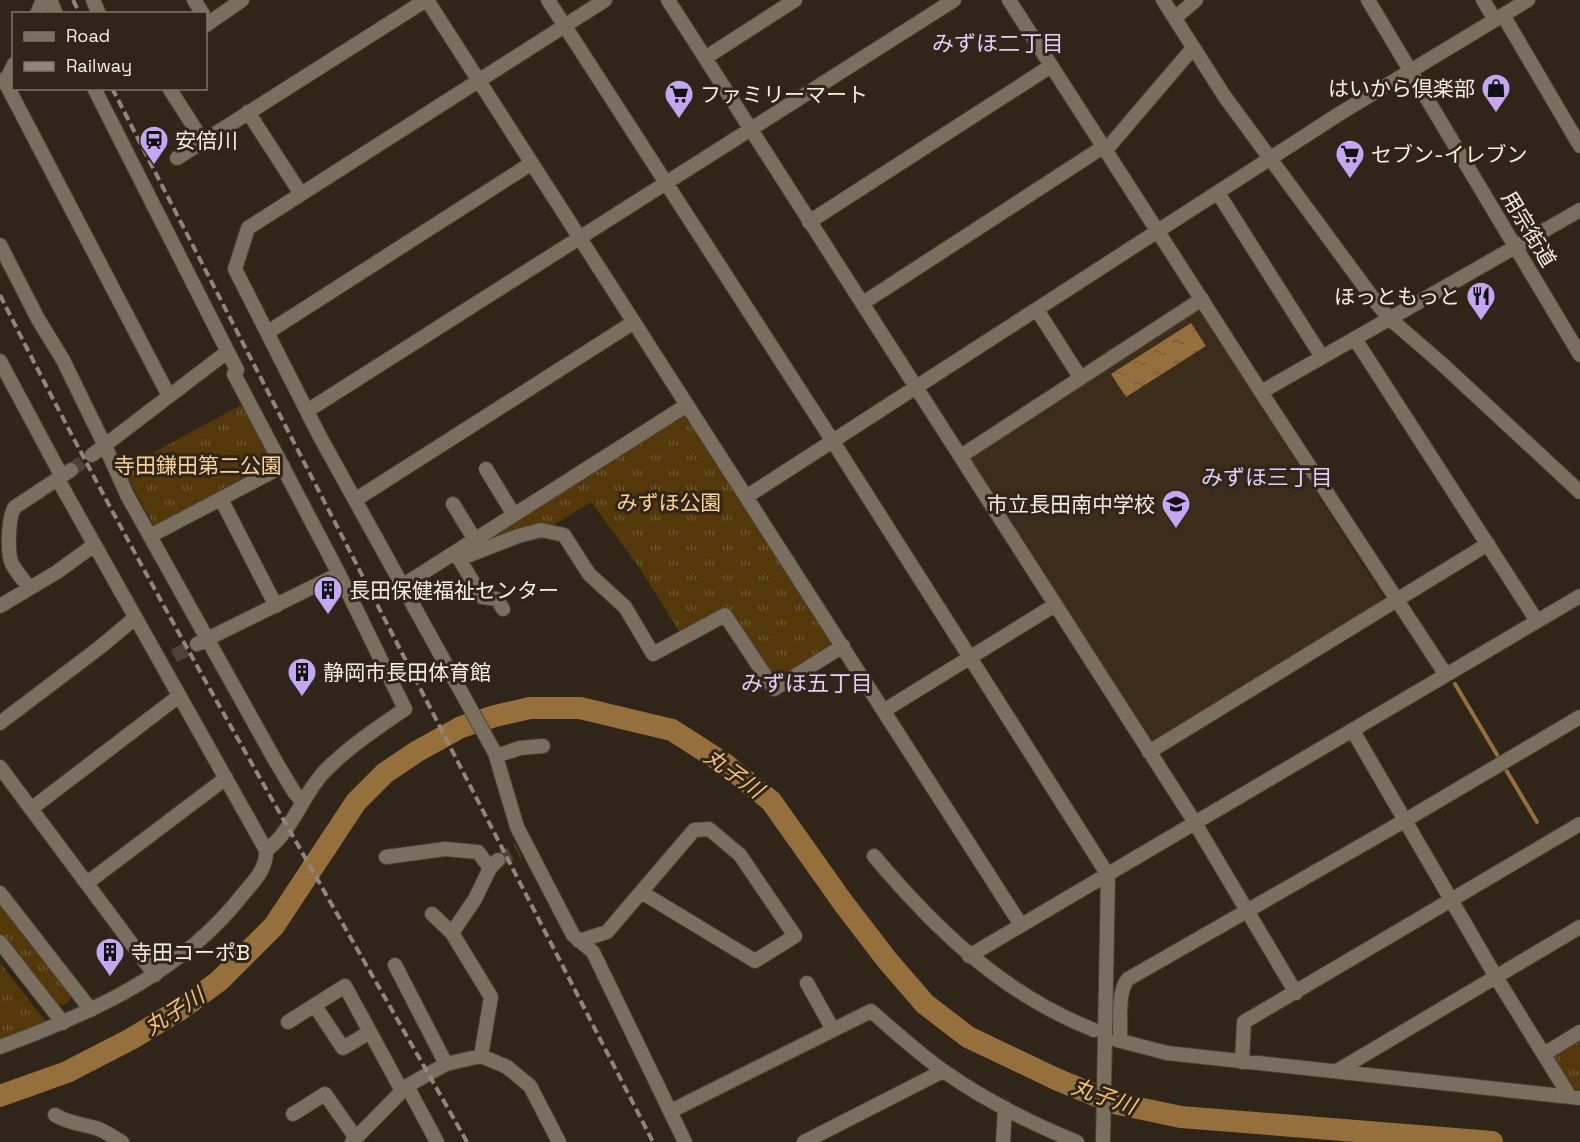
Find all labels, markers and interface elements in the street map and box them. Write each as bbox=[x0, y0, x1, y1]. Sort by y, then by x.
legend bbox=[12, 12, 207, 90]
text: Road bbox=[66, 24, 110, 47]
district label: みずほ二丁目 bbox=[932, 29, 1064, 57]
text: Railway bbox=[66, 54, 132, 77]
shop icon: はいから倶楽部 bbox=[1480, 72, 1512, 114]
place label: はいから倶楽部 bbox=[1328, 75, 1475, 102]
supermarket icon: ファミリーマート bbox=[663, 78, 695, 120]
place label: ファミリーマート bbox=[700, 81, 868, 108]
station icon: 安倍川 bbox=[138, 124, 170, 166]
place label: 安倍川 bbox=[175, 127, 238, 154]
supermarket icon: セブン-イレブン bbox=[1334, 138, 1366, 180]
place label: セブン-イレブン bbox=[1371, 141, 1528, 168]
street label: 用宗街道 bbox=[1496, 186, 1562, 272]
restaurant icon: ほっともっと bbox=[1465, 280, 1497, 322]
place label: ほっともっと bbox=[1334, 283, 1460, 310]
park label: 寺田鎌田第二公園 bbox=[114, 452, 282, 479]
district label: みずほ三丁目 bbox=[1201, 463, 1333, 491]
school or university icon: 市立長田南中学校 bbox=[1160, 488, 1192, 530]
park label: みずほ公園 bbox=[617, 489, 722, 516]
place label: 市立長田南中学校 bbox=[987, 491, 1155, 518]
building icon: 長田保健福祉センター bbox=[312, 574, 344, 616]
place label: 長田保健福祉センター bbox=[349, 577, 559, 604]
building icon: 静岡市長田体育館 bbox=[286, 656, 318, 698]
place label: 静岡市長田体育館 bbox=[323, 659, 491, 686]
district label: みずほ五丁目 bbox=[741, 669, 873, 697]
water label: 丸子川 bbox=[699, 742, 771, 805]
building icon: 寺田コーポB bbox=[94, 936, 126, 978]
place label: 寺田コーポB bbox=[131, 939, 250, 966]
water label: 丸子川 bbox=[139, 980, 211, 1041]
water label: 丸子川 bbox=[1068, 1072, 1142, 1121]

